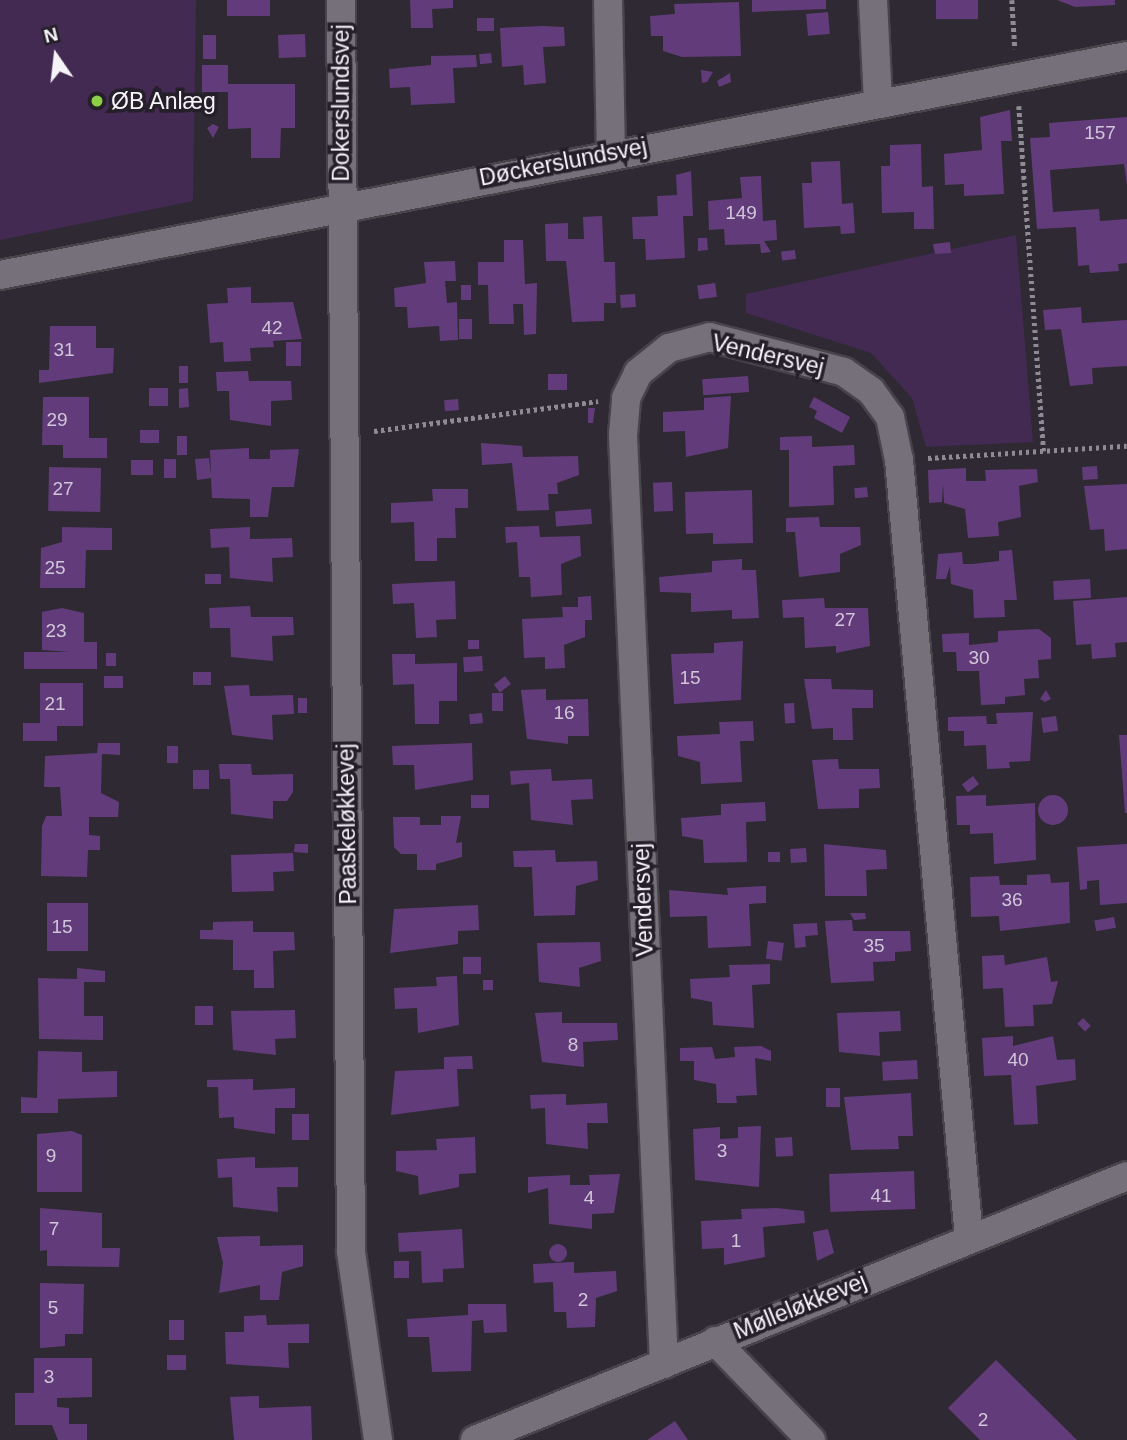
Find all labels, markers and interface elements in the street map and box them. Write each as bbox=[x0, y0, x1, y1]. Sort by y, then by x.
north arrow bbox=[21, 21, 91, 91]
text: N bbox=[42, 23, 60, 47]
street label: Dokerslundsvej bbox=[327, 24, 355, 182]
place label: ØB Anlæg bbox=[111, 87, 217, 115]
marker: ØB Anlæg bbox=[89, 93, 105, 109]
house number: 157 bbox=[1084, 122, 1116, 144]
street label: Døckerslundsvej bbox=[477, 132, 649, 192]
house number: 149 bbox=[725, 202, 757, 224]
house number: 42 bbox=[261, 317, 283, 339]
street label: Vendersvej bbox=[709, 329, 827, 381]
house number: 31 bbox=[53, 339, 75, 361]
house number: 29 bbox=[46, 409, 68, 431]
house number: 27 bbox=[52, 478, 74, 500]
house number: 25 bbox=[44, 557, 66, 579]
house number: 27 bbox=[834, 609, 856, 631]
house number: 23 bbox=[45, 620, 67, 642]
house number: 30 bbox=[968, 647, 990, 669]
house number: 15 bbox=[679, 667, 701, 689]
house number: 21 bbox=[44, 693, 66, 715]
house number: 16 bbox=[553, 702, 575, 724]
street label: Paaskeløkkevej bbox=[332, 743, 362, 905]
street label: Vendersvej bbox=[627, 843, 659, 957]
house number: 36 bbox=[1001, 889, 1023, 911]
house number: 15 bbox=[51, 916, 73, 938]
house number: 35 bbox=[863, 935, 885, 957]
house number: 8 bbox=[568, 1034, 578, 1056]
house number: 40 bbox=[1007, 1049, 1029, 1071]
house number: 3 bbox=[717, 1140, 727, 1162]
house number: 9 bbox=[46, 1145, 56, 1167]
house number: 41 bbox=[870, 1185, 892, 1207]
house number: 4 bbox=[584, 1187, 594, 1209]
house number: 7 bbox=[49, 1218, 59, 1240]
house number: 1 bbox=[731, 1230, 741, 1252]
street label: Mølleløkkevej bbox=[730, 1267, 870, 1345]
house number: 2 bbox=[578, 1289, 588, 1311]
house number: 5 bbox=[48, 1297, 58, 1319]
house number: 3 bbox=[44, 1366, 54, 1388]
house number: 2 bbox=[978, 1409, 988, 1431]

